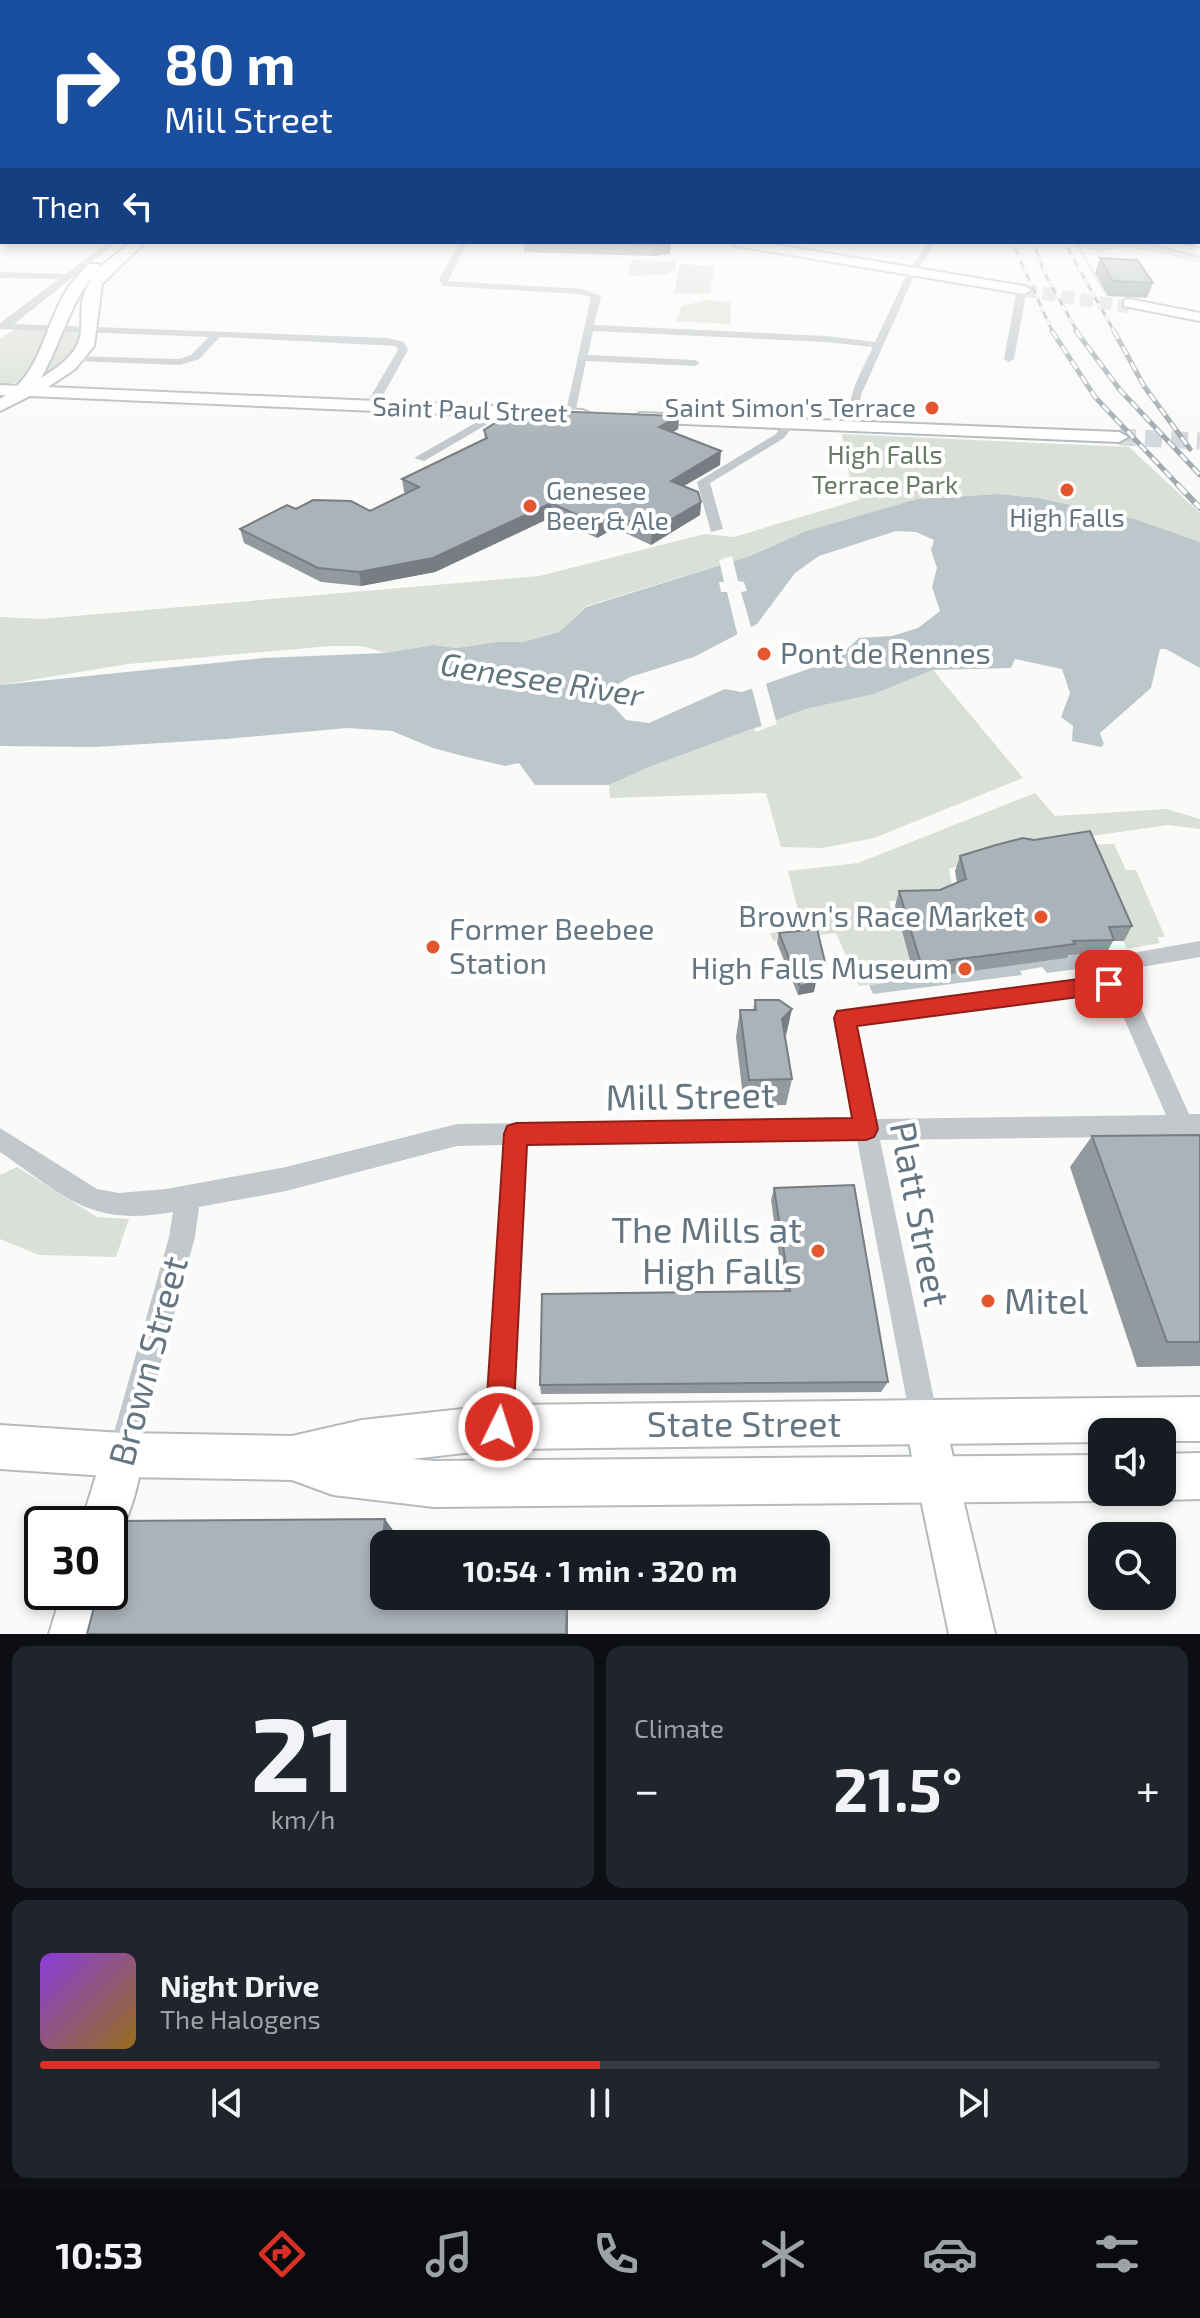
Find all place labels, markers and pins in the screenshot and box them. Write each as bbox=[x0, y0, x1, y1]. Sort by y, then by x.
place label: Saint Simon's Terrace bbox=[665, 391, 916, 422]
marker: Saint Simon's Terrace bbox=[923, 399, 941, 417]
place label: Genesee Beer & Ale bbox=[546, 474, 669, 535]
marker: High Falls bbox=[1058, 481, 1076, 499]
marker: Genesee Beer & Ale bbox=[521, 497, 539, 515]
place label: High Falls bbox=[1009, 501, 1125, 532]
place label: Pont de Rennes bbox=[780, 634, 991, 670]
marker: Pont de Rennes bbox=[755, 645, 773, 663]
place label: Brown's Race Market bbox=[738, 897, 1025, 933]
marker: Brown's Race Market bbox=[1032, 908, 1050, 926]
place label: Former Beebee Station bbox=[449, 910, 654, 980]
marker: Former Beebee Station bbox=[424, 938, 442, 956]
place label: High Falls Museum bbox=[691, 949, 949, 985]
pin bbox=[1075, 950, 1143, 1018]
marker: High Falls Museum bbox=[956, 960, 974, 978]
place label: The Mills at High Falls bbox=[611, 1207, 802, 1291]
marker: The Mills at High Falls bbox=[809, 1242, 827, 1260]
place label: Mitel bbox=[1004, 1278, 1089, 1321]
marker: Mitel bbox=[979, 1292, 997, 1310]

